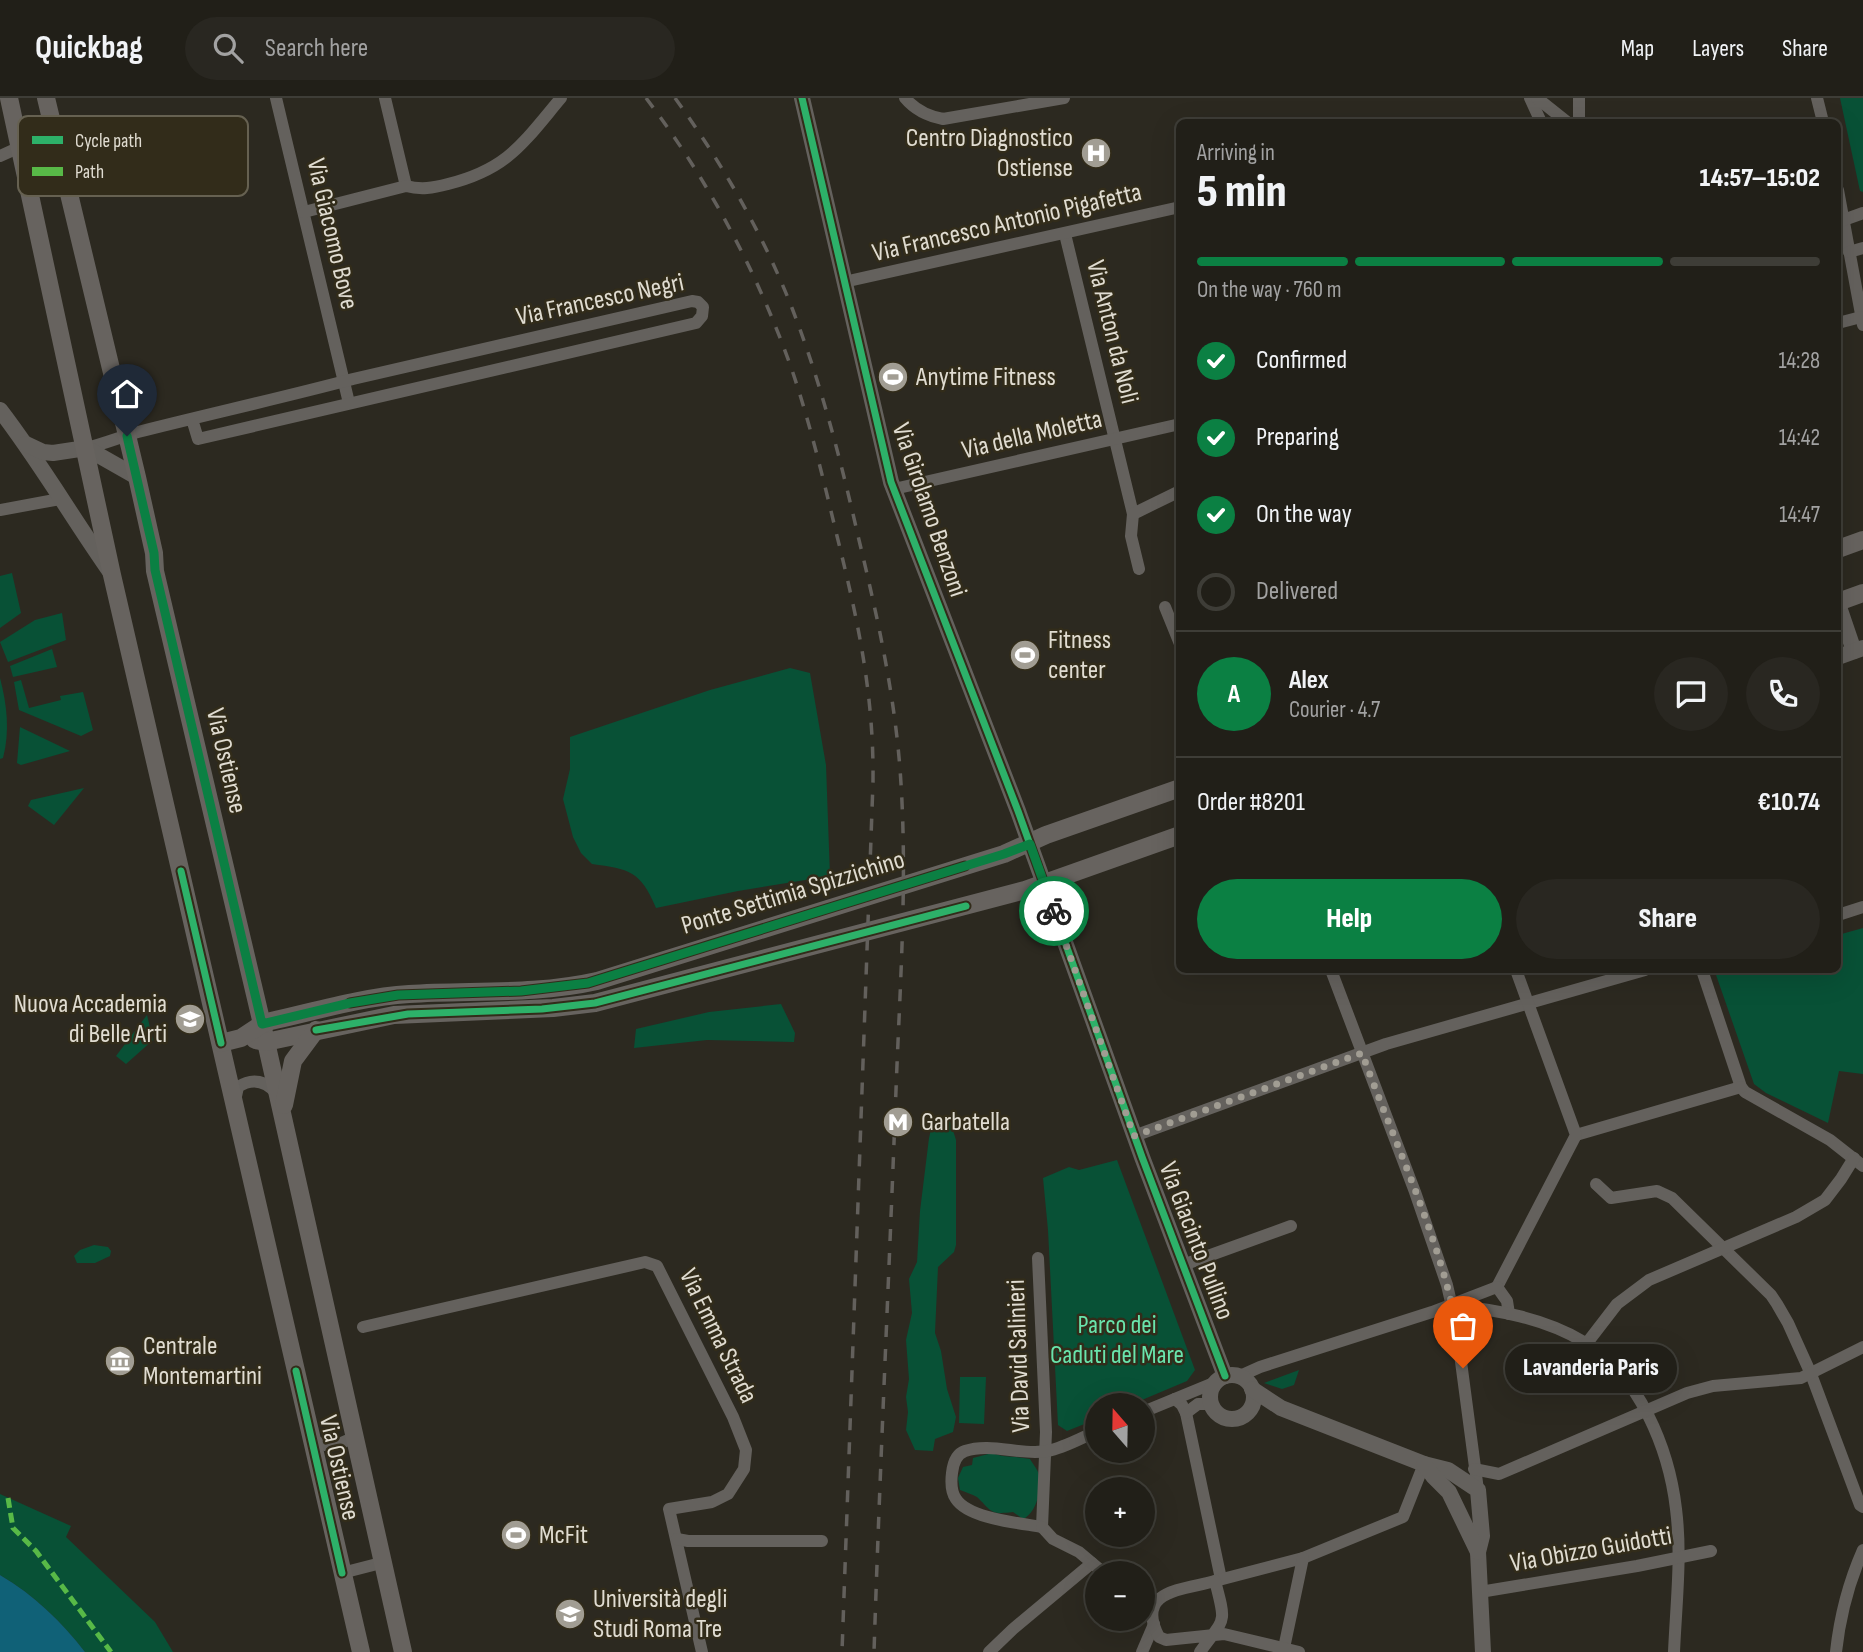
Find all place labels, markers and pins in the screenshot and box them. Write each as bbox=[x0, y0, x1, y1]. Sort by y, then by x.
place label: Centro Diagnostico Ostiense bbox=[906, 123, 1073, 184]
hospital icon: Centro Diagnostico Ostiense bbox=[1079, 136, 1113, 170]
sports icon: Anytime Fitness bbox=[876, 360, 910, 394]
place label: Anytime Fitness bbox=[915, 362, 1056, 393]
pin bbox=[97, 364, 157, 436]
place label: Fitness center bbox=[1048, 625, 1111, 686]
sports icon: Fitness center bbox=[1008, 638, 1042, 672]
place label: Nuova Accademia di Belle Arti bbox=[14, 989, 167, 1050]
school or university icon: Nuova Accademia di Belle Arti bbox=[173, 1002, 207, 1036]
metro station icon: Garbatella bbox=[881, 1105, 915, 1139]
place label: Garbatella bbox=[921, 1107, 1010, 1138]
pin bbox=[1433, 1296, 1493, 1368]
place label: Centrale Montemartini bbox=[143, 1331, 262, 1392]
museum icon: Centrale Montemartini bbox=[103, 1344, 137, 1378]
callout: Lavanderia Paris bbox=[1505, 1344, 1676, 1392]
sports icon: McFit bbox=[499, 1518, 533, 1552]
place label: McFit bbox=[539, 1520, 588, 1551]
place label: Università degli Studi Roma Tre bbox=[593, 1584, 727, 1645]
school or university icon: Università degli Studi Roma Tre bbox=[553, 1597, 587, 1631]

